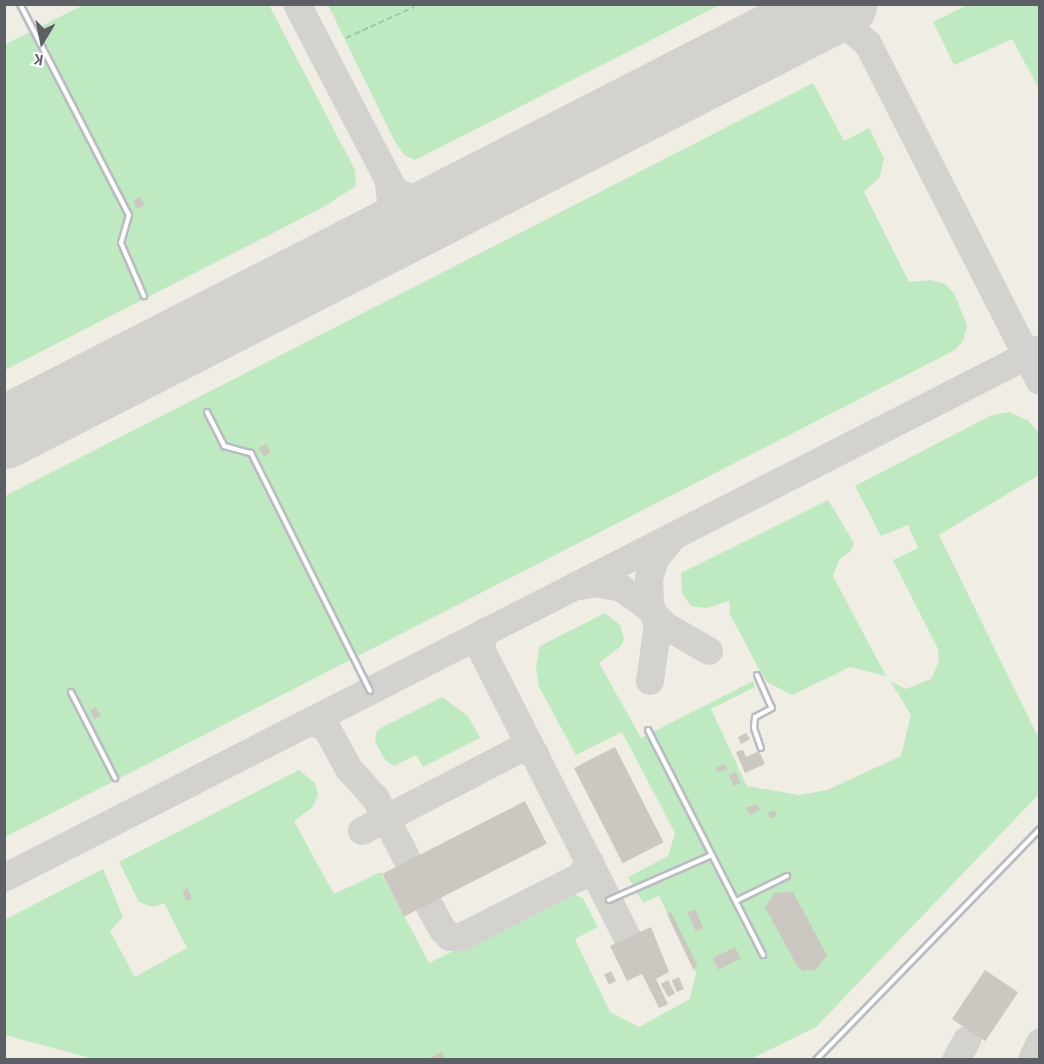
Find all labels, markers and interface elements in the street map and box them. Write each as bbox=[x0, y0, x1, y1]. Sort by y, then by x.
north arrow bbox=[12, 12, 72, 72]
text: K bbox=[33, 51, 45, 68]

